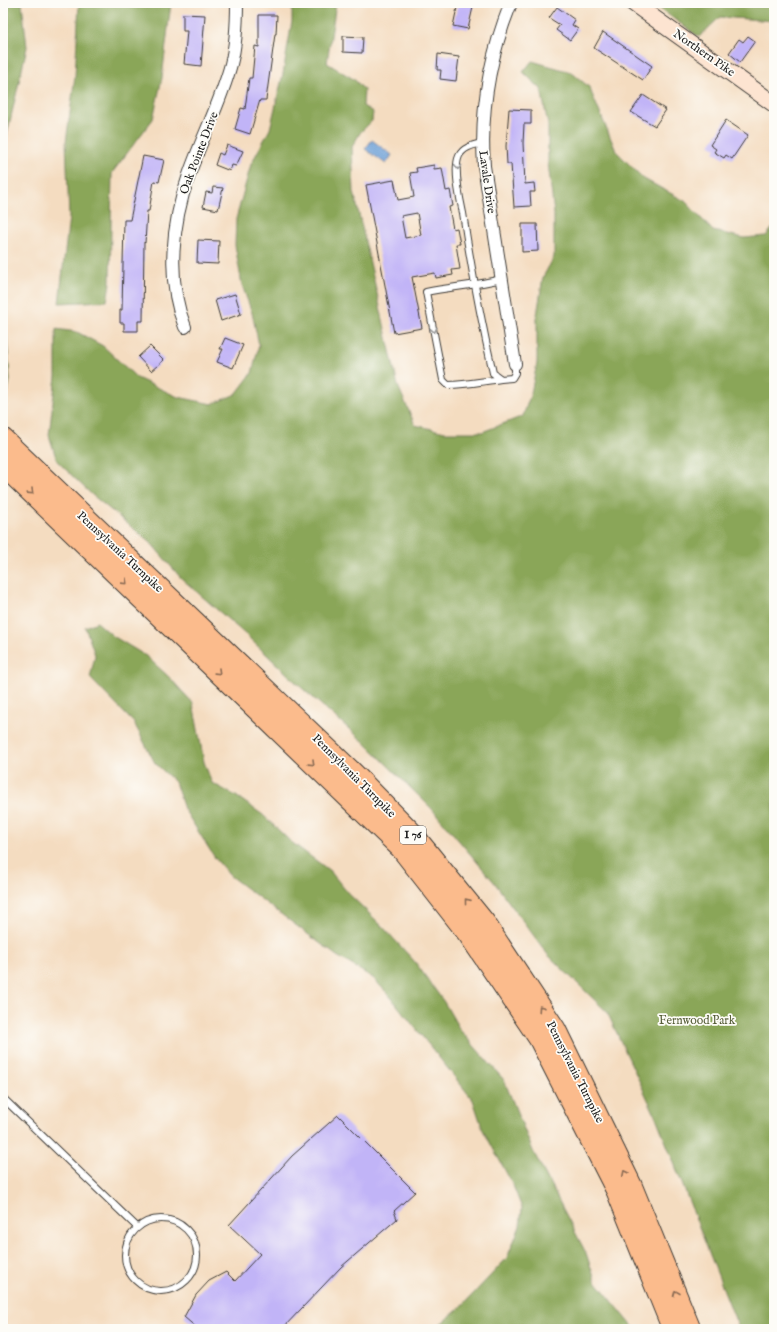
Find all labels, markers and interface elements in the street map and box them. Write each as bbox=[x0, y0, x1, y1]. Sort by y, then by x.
street label: Northern Pike bbox=[670, 26, 738, 80]
street label: Oak Pointe Drive bbox=[176, 109, 222, 196]
street label: Lavale Drive bbox=[475, 150, 499, 215]
one-way arrow bbox=[454, 164, 463, 170]
one-way arrow bbox=[429, 327, 437, 333]
one-way arrow bbox=[26, 487, 34, 495]
street label: Pennsylvania Turnpike bbox=[73, 508, 167, 597]
one-way arrow bbox=[120, 577, 128, 585]
one-way arrow bbox=[214, 668, 221, 675]
street label: Pennsylvania Turnpike bbox=[308, 731, 399, 822]
one-way arrow bbox=[307, 758, 315, 765]
road number: I 76 bbox=[400, 826, 426, 844]
one-way arrow bbox=[464, 898, 471, 906]
one-way arrow bbox=[539, 1005, 546, 1012]
park label: Fernwood Park bbox=[659, 1013, 736, 1028]
street label: Pennsylvania Turnpike bbox=[542, 1019, 607, 1126]
one-way arrow bbox=[622, 1170, 630, 1177]
one-way arrow bbox=[672, 1289, 680, 1296]

